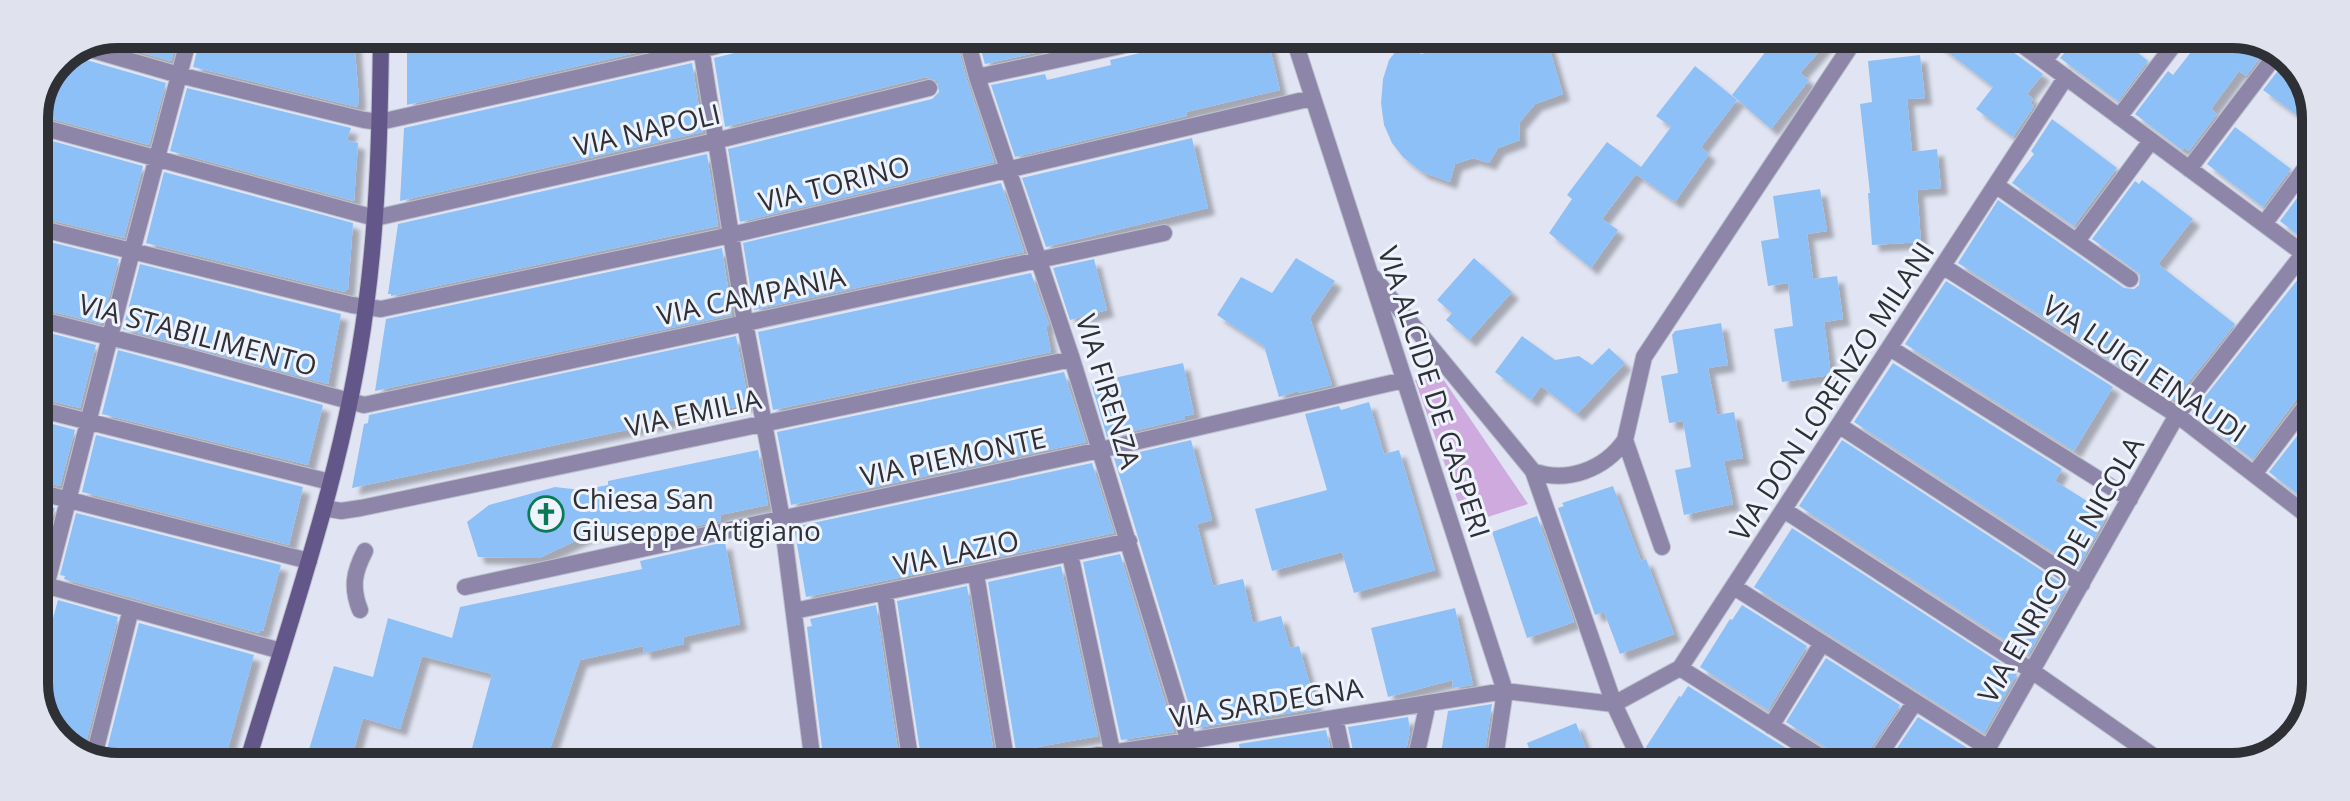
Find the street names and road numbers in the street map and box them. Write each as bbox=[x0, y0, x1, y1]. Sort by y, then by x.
street label: VIA NAPOLI bbox=[570, 94, 724, 164]
street label: VIA TORINO bbox=[754, 146, 914, 220]
street label: VIA DON LORENZO MILANI bbox=[1720, 234, 1942, 548]
street label: VIA ALCIDE DE GASPERI bbox=[1370, 241, 1500, 543]
street label: VIA CAMPANIA bbox=[654, 256, 849, 333]
street label: VIA STABILIMENTO bbox=[75, 284, 321, 384]
street label: VIA LUIGI EINAUDI bbox=[2036, 286, 2254, 450]
street label: VIA FIRENZA bbox=[1068, 309, 1151, 473]
street label: VIA EMILIA bbox=[621, 379, 765, 445]
street label: VIA PIEMONTE bbox=[857, 418, 1049, 494]
street label: VIA ENRICO DE NICOLA bbox=[1968, 429, 2152, 709]
street label: VIA LAZIO bbox=[890, 520, 1022, 584]
street label: VIA SARDEGNA bbox=[1167, 668, 1365, 736]

